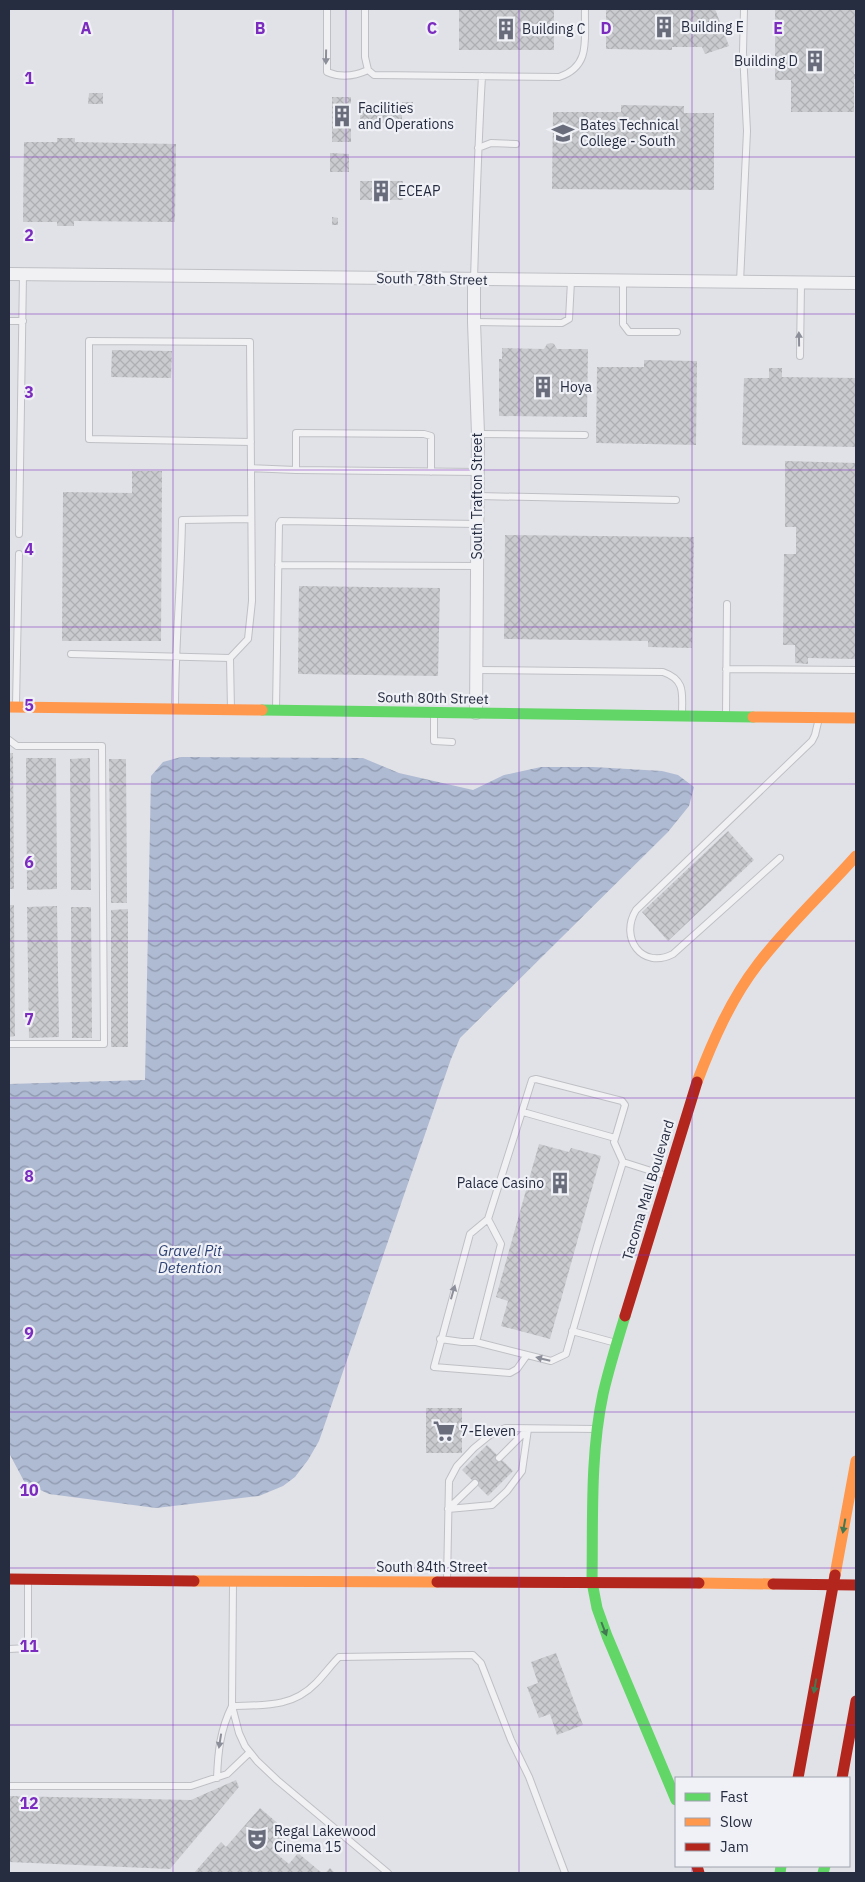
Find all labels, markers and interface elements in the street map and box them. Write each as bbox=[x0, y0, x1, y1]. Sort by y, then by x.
building icon: Building E bbox=[651, 14, 677, 40]
building icon: Building C bbox=[493, 16, 519, 42]
text: A bbox=[81, 18, 92, 38]
text: B bbox=[255, 18, 266, 38]
text: C bbox=[427, 18, 437, 38]
text: D bbox=[600, 18, 612, 38]
place label: Building E bbox=[681, 18, 744, 36]
text: E bbox=[773, 18, 783, 38]
place label: Building C bbox=[522, 20, 586, 38]
building icon: Building D bbox=[802, 48, 828, 74]
one-way arrow bbox=[322, 50, 330, 66]
place label: Building D bbox=[734, 52, 798, 70]
text: 1 bbox=[24, 68, 34, 88]
place label: Facilities and Operations bbox=[358, 99, 454, 133]
building icon: Facilities and Operations bbox=[329, 103, 355, 129]
place label: Bates Technical College - South bbox=[580, 116, 679, 150]
school or university icon: Bates Technical College - South bbox=[550, 120, 576, 146]
building icon: ECEAP bbox=[368, 178, 394, 204]
place label: ECEAP bbox=[398, 182, 440, 200]
text: 2 bbox=[24, 225, 34, 245]
street label: South 78th Street bbox=[376, 269, 488, 289]
one-way arrow bbox=[795, 331, 803, 347]
building icon: Hoya bbox=[530, 374, 556, 400]
place label: Hoya bbox=[560, 378, 592, 396]
text: 3 bbox=[24, 382, 34, 402]
street label: South Trafton Street bbox=[468, 432, 486, 559]
text: 4 bbox=[24, 539, 34, 559]
street label: South 80th Street bbox=[377, 688, 489, 708]
text: 5 bbox=[24, 695, 34, 715]
text: 6 bbox=[24, 852, 34, 872]
text: 7 bbox=[24, 1009, 34, 1029]
street label: Tacoma Mall Boulevard bbox=[618, 1118, 678, 1262]
text: 8 bbox=[24, 1166, 34, 1186]
building icon: Palace Casino bbox=[547, 1170, 573, 1196]
place label: Palace Casino bbox=[457, 1174, 544, 1192]
water label: Gravel Pit Detention bbox=[158, 1241, 223, 1277]
one-way arrow bbox=[450, 1285, 458, 1300]
text: 9 bbox=[24, 1323, 34, 1343]
one-way arrow bbox=[535, 1355, 550, 1363]
supermarket icon: 7-Eleven bbox=[431, 1418, 457, 1444]
place label: 7-Eleven bbox=[460, 1422, 516, 1440]
text: 10 bbox=[19, 1480, 39, 1500]
one-way arrow bbox=[840, 1519, 848, 1535]
street label: South 84th Street bbox=[376, 1558, 488, 1576]
one-way arrow bbox=[601, 1621, 609, 1636]
text: 11 bbox=[19, 1636, 39, 1656]
one-way arrow bbox=[810, 1679, 818, 1695]
one-way arrow bbox=[216, 1733, 224, 1749]
legend bbox=[675, 1777, 850, 1867]
text: Fast bbox=[720, 1787, 748, 1806]
text: 12 bbox=[19, 1793, 39, 1813]
text: Slow bbox=[720, 1812, 753, 1831]
place label: Regal Lakewood Cinema 15 bbox=[274, 1822, 376, 1856]
theatre icon: Regal Lakewood Cinema 15 bbox=[244, 1826, 270, 1852]
text: Jam bbox=[720, 1837, 749, 1856]

